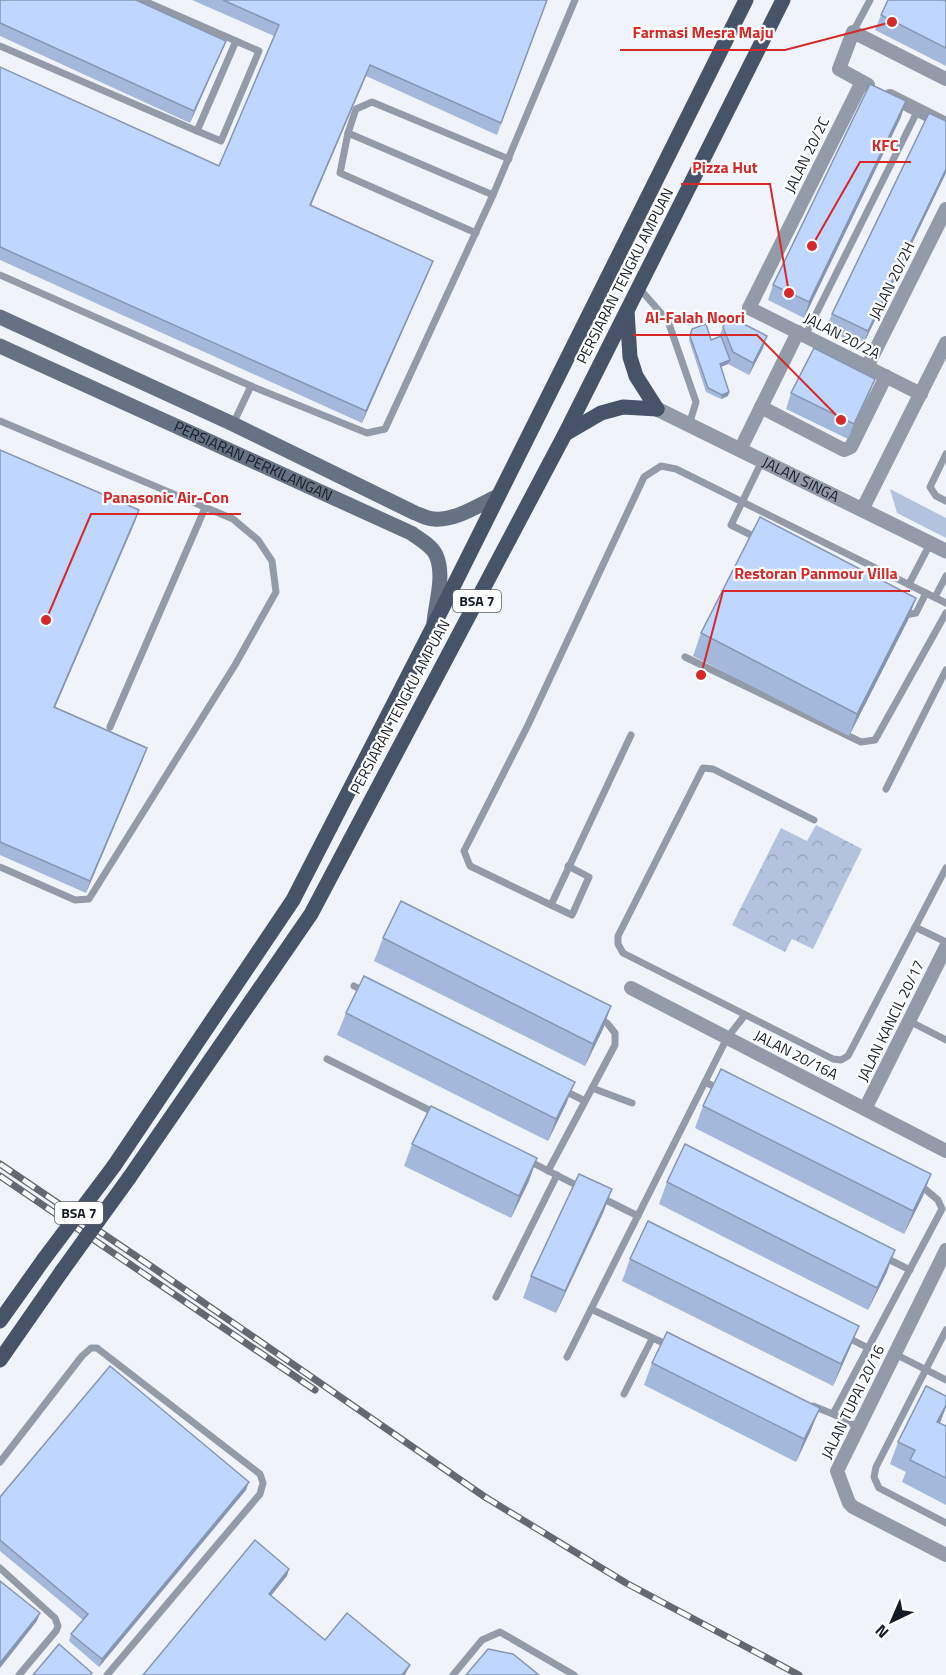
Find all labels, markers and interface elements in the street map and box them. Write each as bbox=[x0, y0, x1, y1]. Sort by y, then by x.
callout: Farmasi Mesra Maju bbox=[620, 16, 785, 50]
text: Farmasi Mesra Maju bbox=[632, 20, 774, 44]
street label: JALAN 20/2C bbox=[778, 113, 835, 197]
callout: KFC bbox=[860, 128, 911, 162]
text: KFC bbox=[872, 133, 899, 157]
callout: Pizza Hut bbox=[681, 150, 770, 184]
text: Pizza Hut bbox=[692, 155, 758, 179]
street label: PERSIARAN TENGKU AMPUAN bbox=[570, 184, 679, 368]
street label: JALAN 20/2H bbox=[863, 238, 920, 324]
callout: Al-Falah Noori bbox=[633, 301, 757, 335]
text: Al-Falah Noori bbox=[645, 305, 745, 329]
street label: JALAN 20/2A bbox=[800, 306, 885, 365]
street label: PERSIARAN PERKILANGAN bbox=[170, 415, 336, 507]
street label: JALAN SINGA bbox=[758, 450, 843, 508]
callout: Panasonic Air-Con bbox=[91, 480, 241, 514]
text: Panasonic Air-Con bbox=[103, 485, 229, 509]
callout: Restoran Panmour Villa bbox=[723, 557, 910, 591]
text: Restoran Panmour Villa bbox=[734, 561, 898, 585]
road number: BSA 7 bbox=[453, 590, 501, 612]
street label: PERSIARAN TENGKU AMPUAN bbox=[344, 615, 455, 798]
street label: JALAN KANCIL 20/17 bbox=[851, 956, 930, 1085]
street label: JALAN 20/16A bbox=[750, 1024, 842, 1086]
road number: BSA 7 bbox=[55, 1202, 103, 1224]
street label: JALAN TUPAI 20/16 bbox=[815, 1341, 890, 1463]
north arrow bbox=[862, 1591, 922, 1651]
text: N bbox=[869, 1619, 894, 1644]

